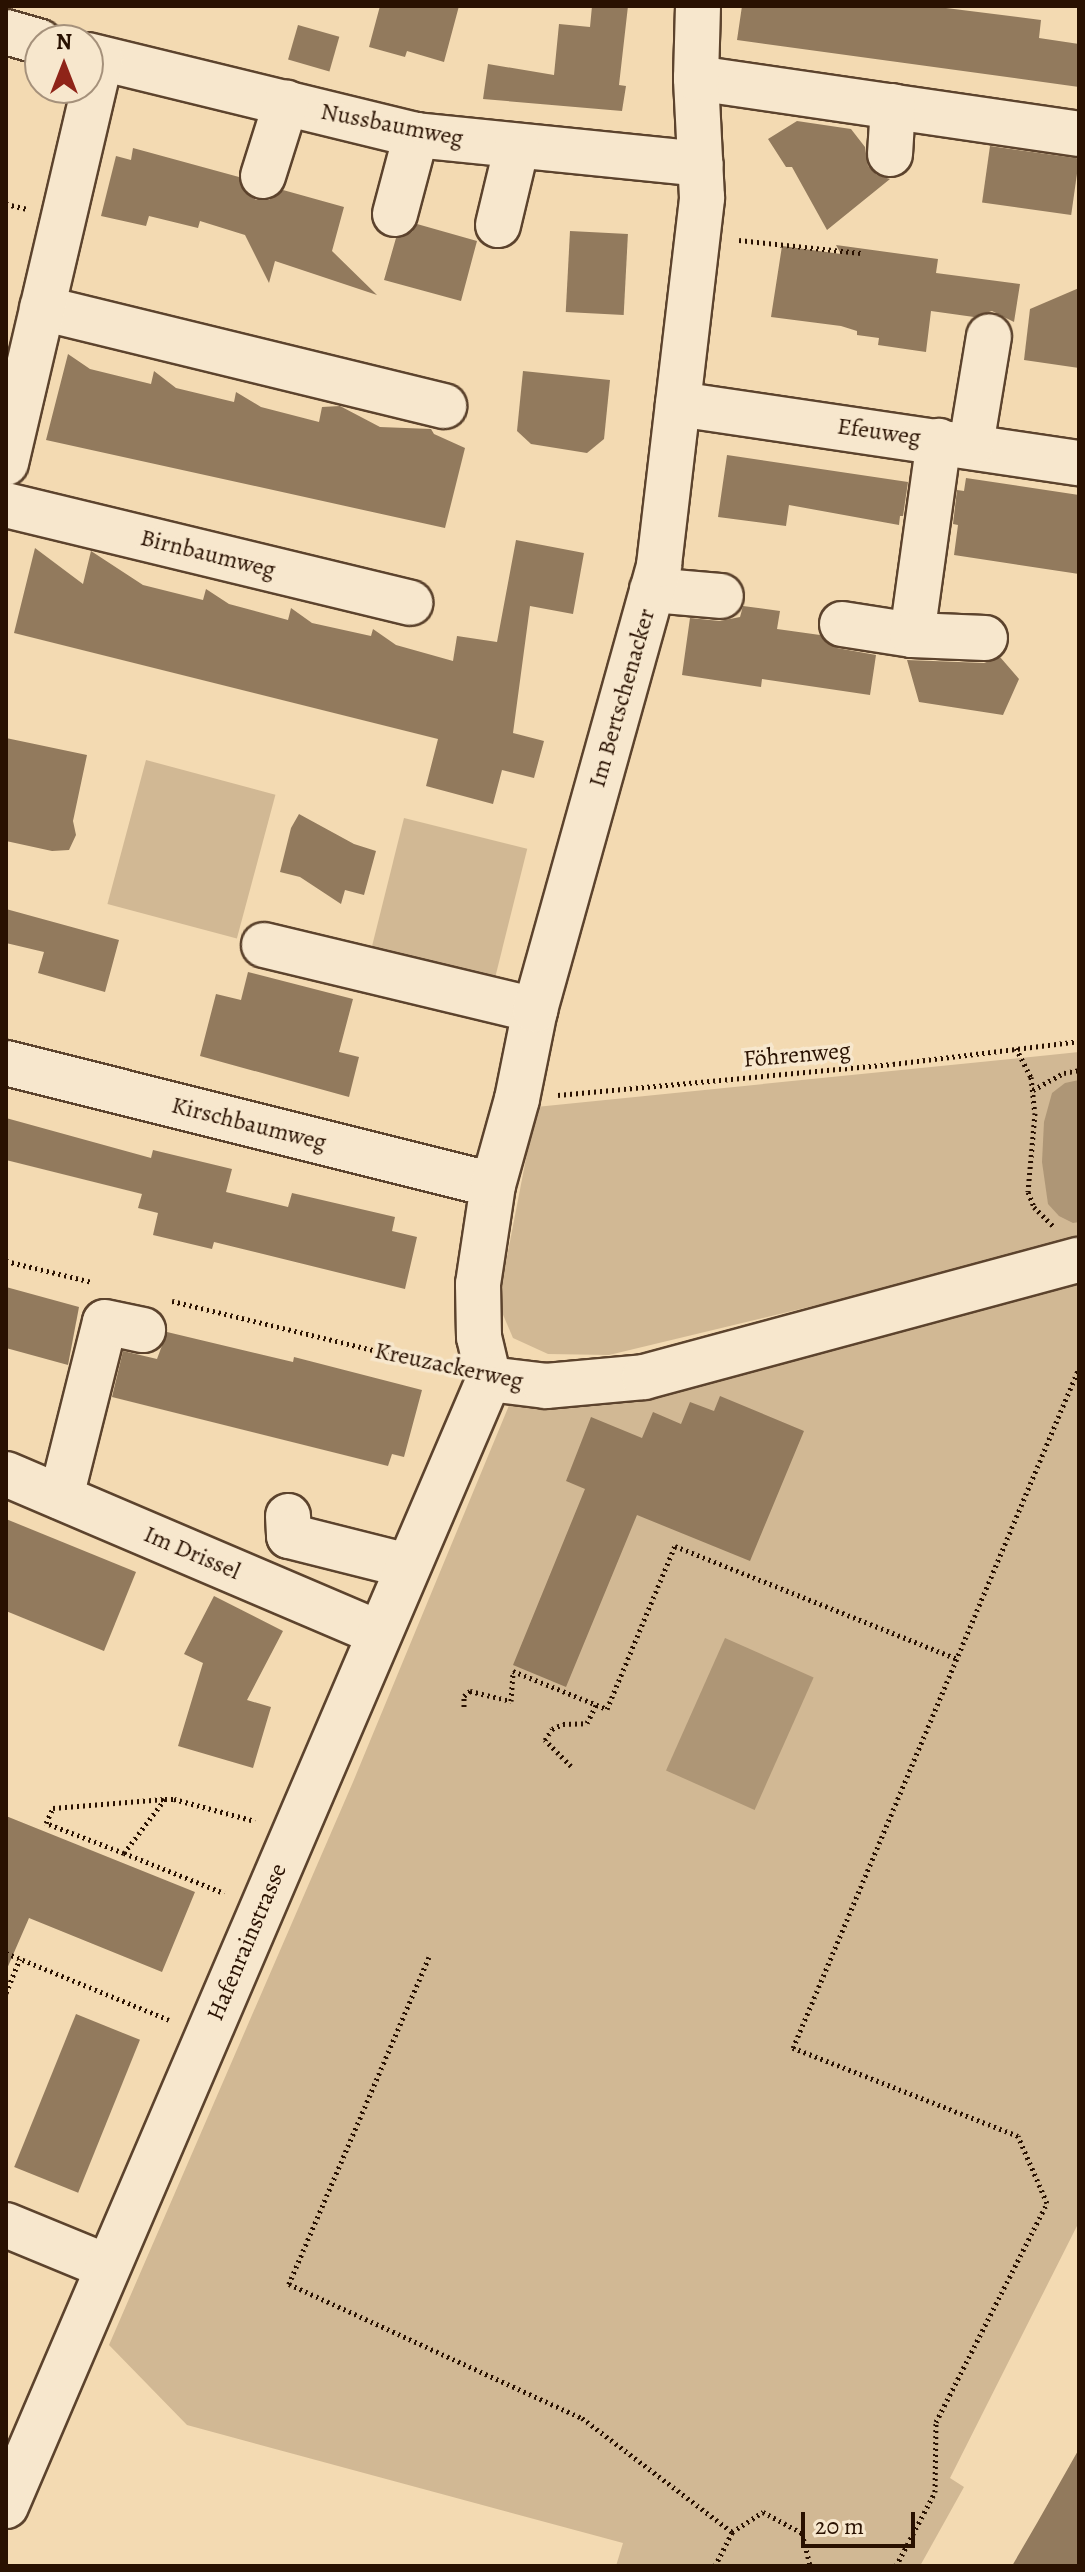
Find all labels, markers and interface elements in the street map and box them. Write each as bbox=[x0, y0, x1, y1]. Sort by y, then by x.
north arrow bbox=[24, 24, 104, 104]
text: N bbox=[56, 27, 72, 57]
street label: Nussbaumweg bbox=[318, 97, 466, 153]
street label: Efeuweg bbox=[835, 412, 923, 452]
street label: Birnbaumweg bbox=[137, 523, 279, 585]
street label: Im Bertschenacker bbox=[583, 605, 661, 791]
street label: Föhrenweg bbox=[742, 1036, 852, 1074]
street label: Kirschbaumweg bbox=[169, 1091, 329, 1157]
street label: Kreuzackerweg bbox=[372, 1336, 526, 1396]
street label: Im Drissel bbox=[139, 1520, 245, 1586]
street label: Hafenrainstrasse bbox=[201, 1859, 293, 2025]
scale bar bbox=[805, 2496, 919, 2546]
text: 20 m bbox=[815, 2510, 864, 2542]

